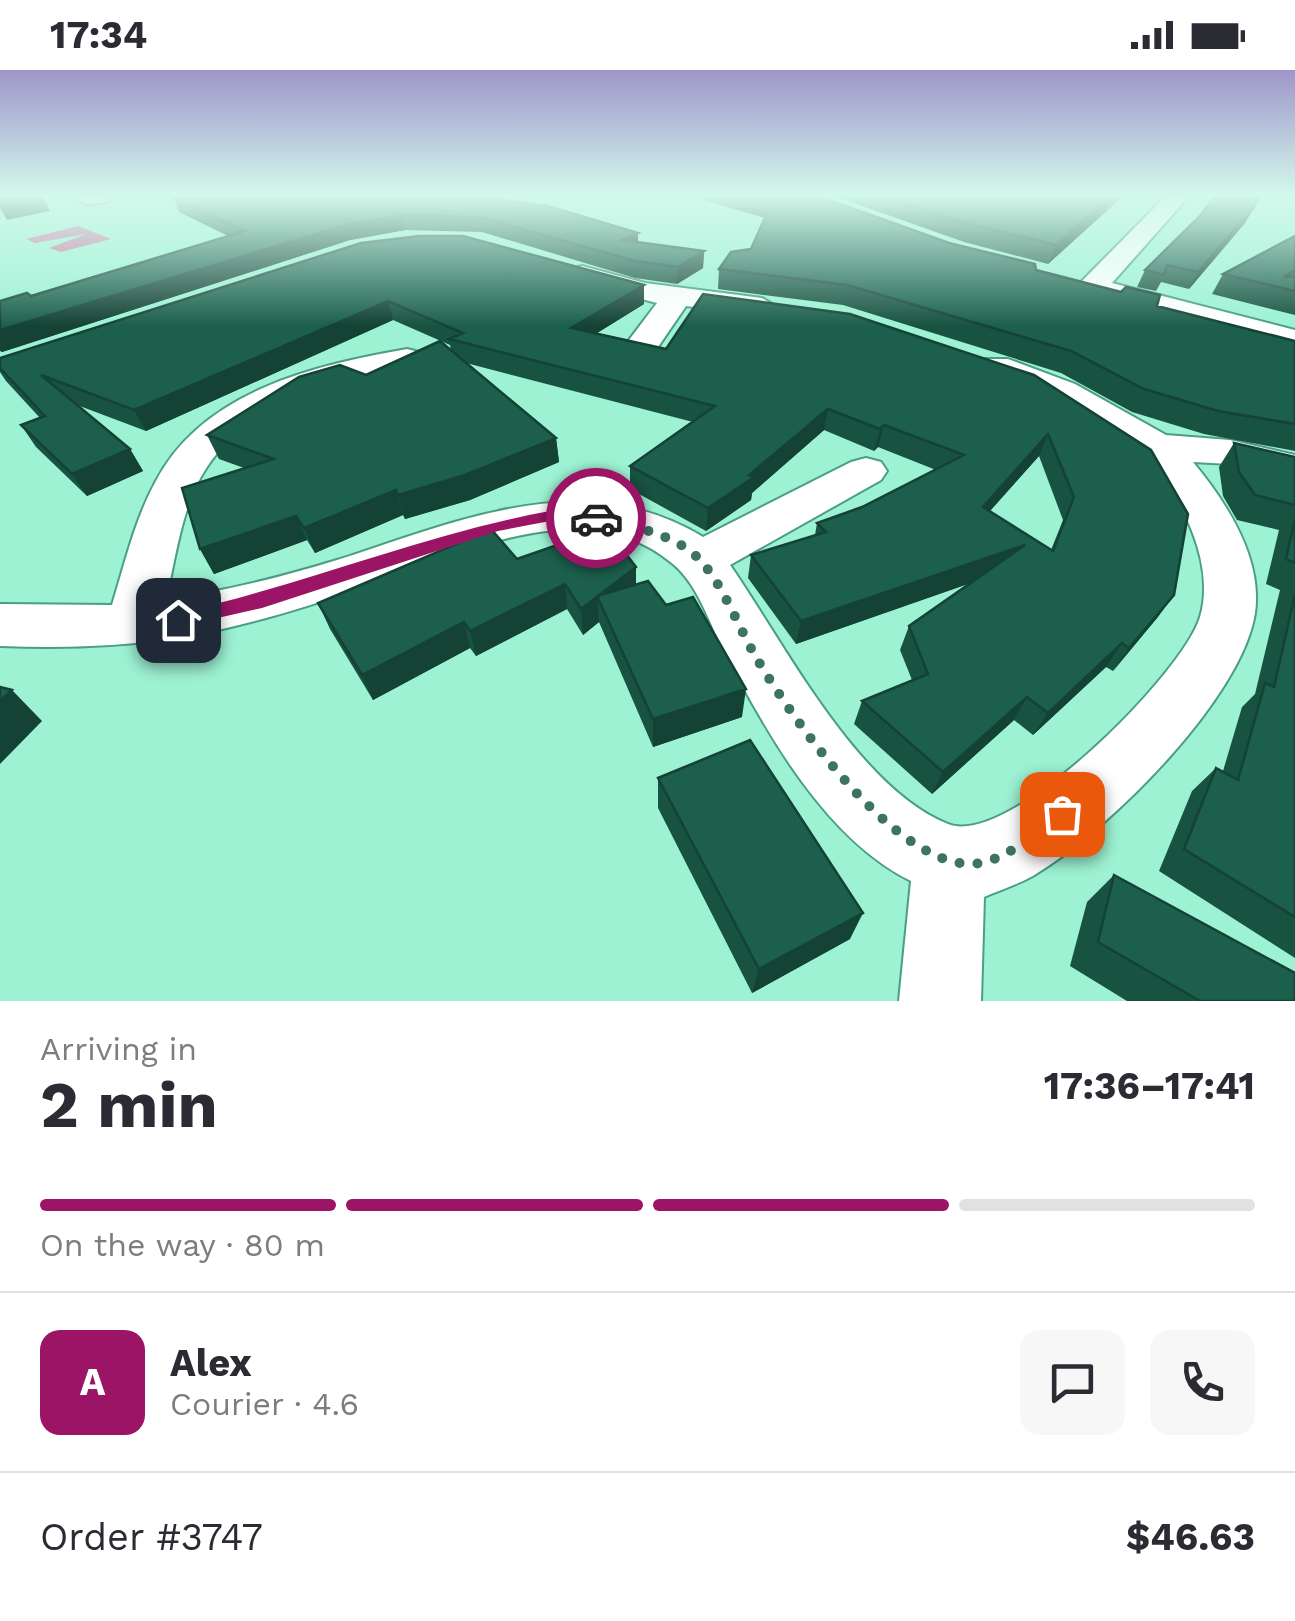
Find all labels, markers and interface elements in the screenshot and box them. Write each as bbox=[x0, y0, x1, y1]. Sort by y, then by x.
text: 17:34 bbox=[50, 13, 147, 57]
courier bbox=[546, 468, 646, 568]
icon: car bbox=[569, 491, 624, 546]
pin bbox=[136, 578, 221, 663]
icon: home bbox=[151, 593, 206, 648]
pin bbox=[1020, 772, 1105, 857]
icon: bag bbox=[1035, 787, 1090, 842]
text: Arriving in bbox=[40, 1030, 197, 1068]
text: 17:36–17:41 bbox=[1044, 1064, 1255, 1108]
text: 2 min bbox=[40, 1067, 218, 1143]
text: On the way · 80 m bbox=[40, 1226, 325, 1264]
button: chat bbox=[1020, 1330, 1125, 1435]
button: phone bbox=[1150, 1330, 1255, 1435]
text: Alex bbox=[170, 1341, 252, 1385]
text: A bbox=[80, 1360, 105, 1404]
text: Courier · 4.6 bbox=[170, 1385, 359, 1423]
text: Order #3747 bbox=[40, 1515, 263, 1559]
text: $46.63 bbox=[1126, 1515, 1255, 1559]

